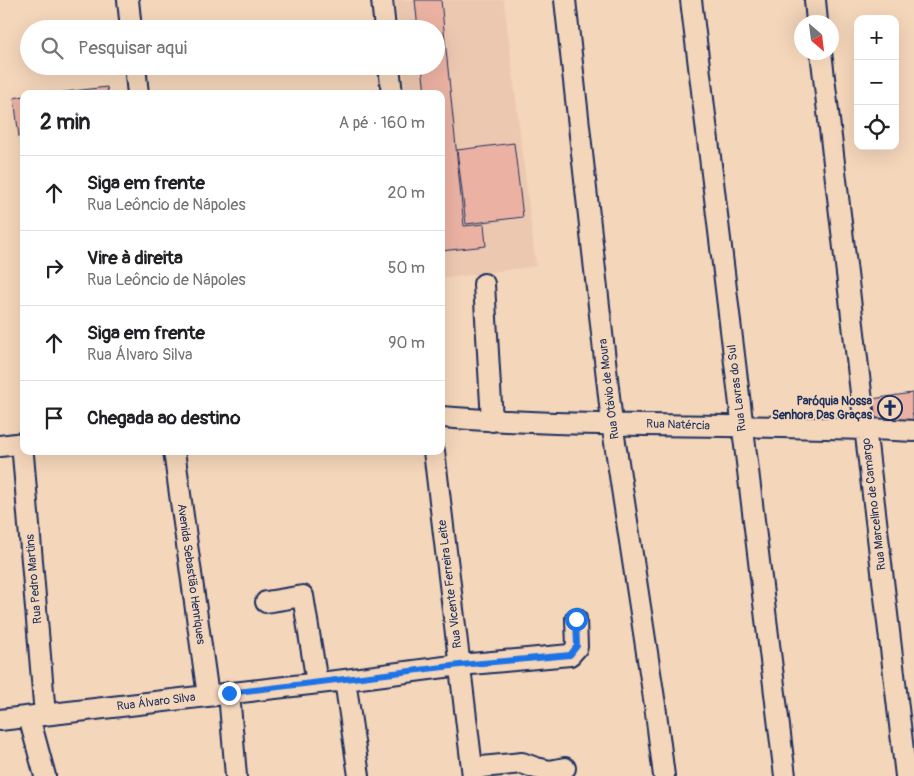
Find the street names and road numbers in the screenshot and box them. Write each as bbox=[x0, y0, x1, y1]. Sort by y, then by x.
street label: Rua Otávio de Moura bbox=[595, 337, 623, 440]
street label: Rua Lavras do Sul bbox=[724, 344, 750, 432]
street label: Rua Natércia bbox=[646, 416, 711, 434]
street label: Rua Marcelino de Camargo bbox=[858, 436, 890, 571]
street label: Avenida Sebastião Henriques bbox=[174, 503, 208, 646]
street label: Rua Vicente Ferreira Leite bbox=[435, 519, 465, 649]
street label: Rua Pedro Martins bbox=[23, 533, 45, 624]
street label: Rua Álvaro Silva bbox=[116, 689, 197, 714]

